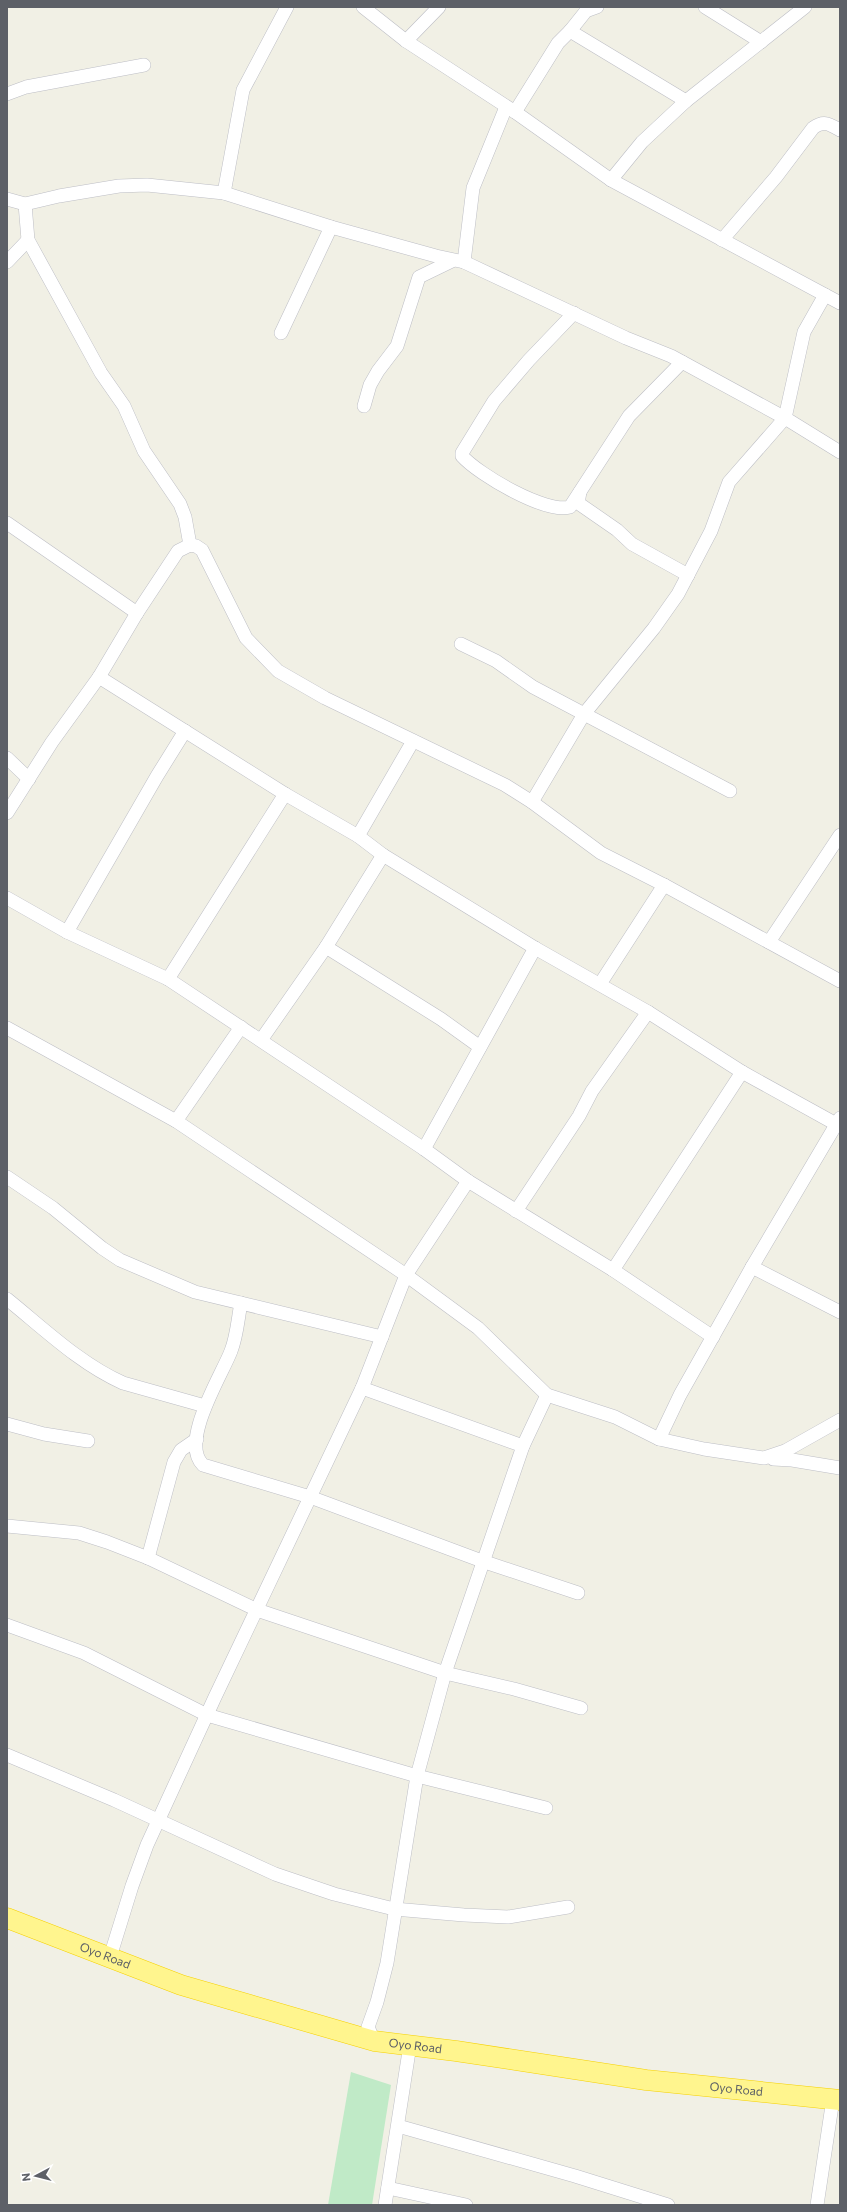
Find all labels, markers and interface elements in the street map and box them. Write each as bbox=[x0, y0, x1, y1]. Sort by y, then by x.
street label: Oyo Road bbox=[78, 1939, 133, 1971]
street label: Oyo Road bbox=[388, 2035, 443, 2055]
street label: Oyo Road bbox=[709, 2079, 764, 2098]
north arrow bbox=[16, 2156, 56, 2196]
text: N bbox=[19, 2172, 33, 2182]

